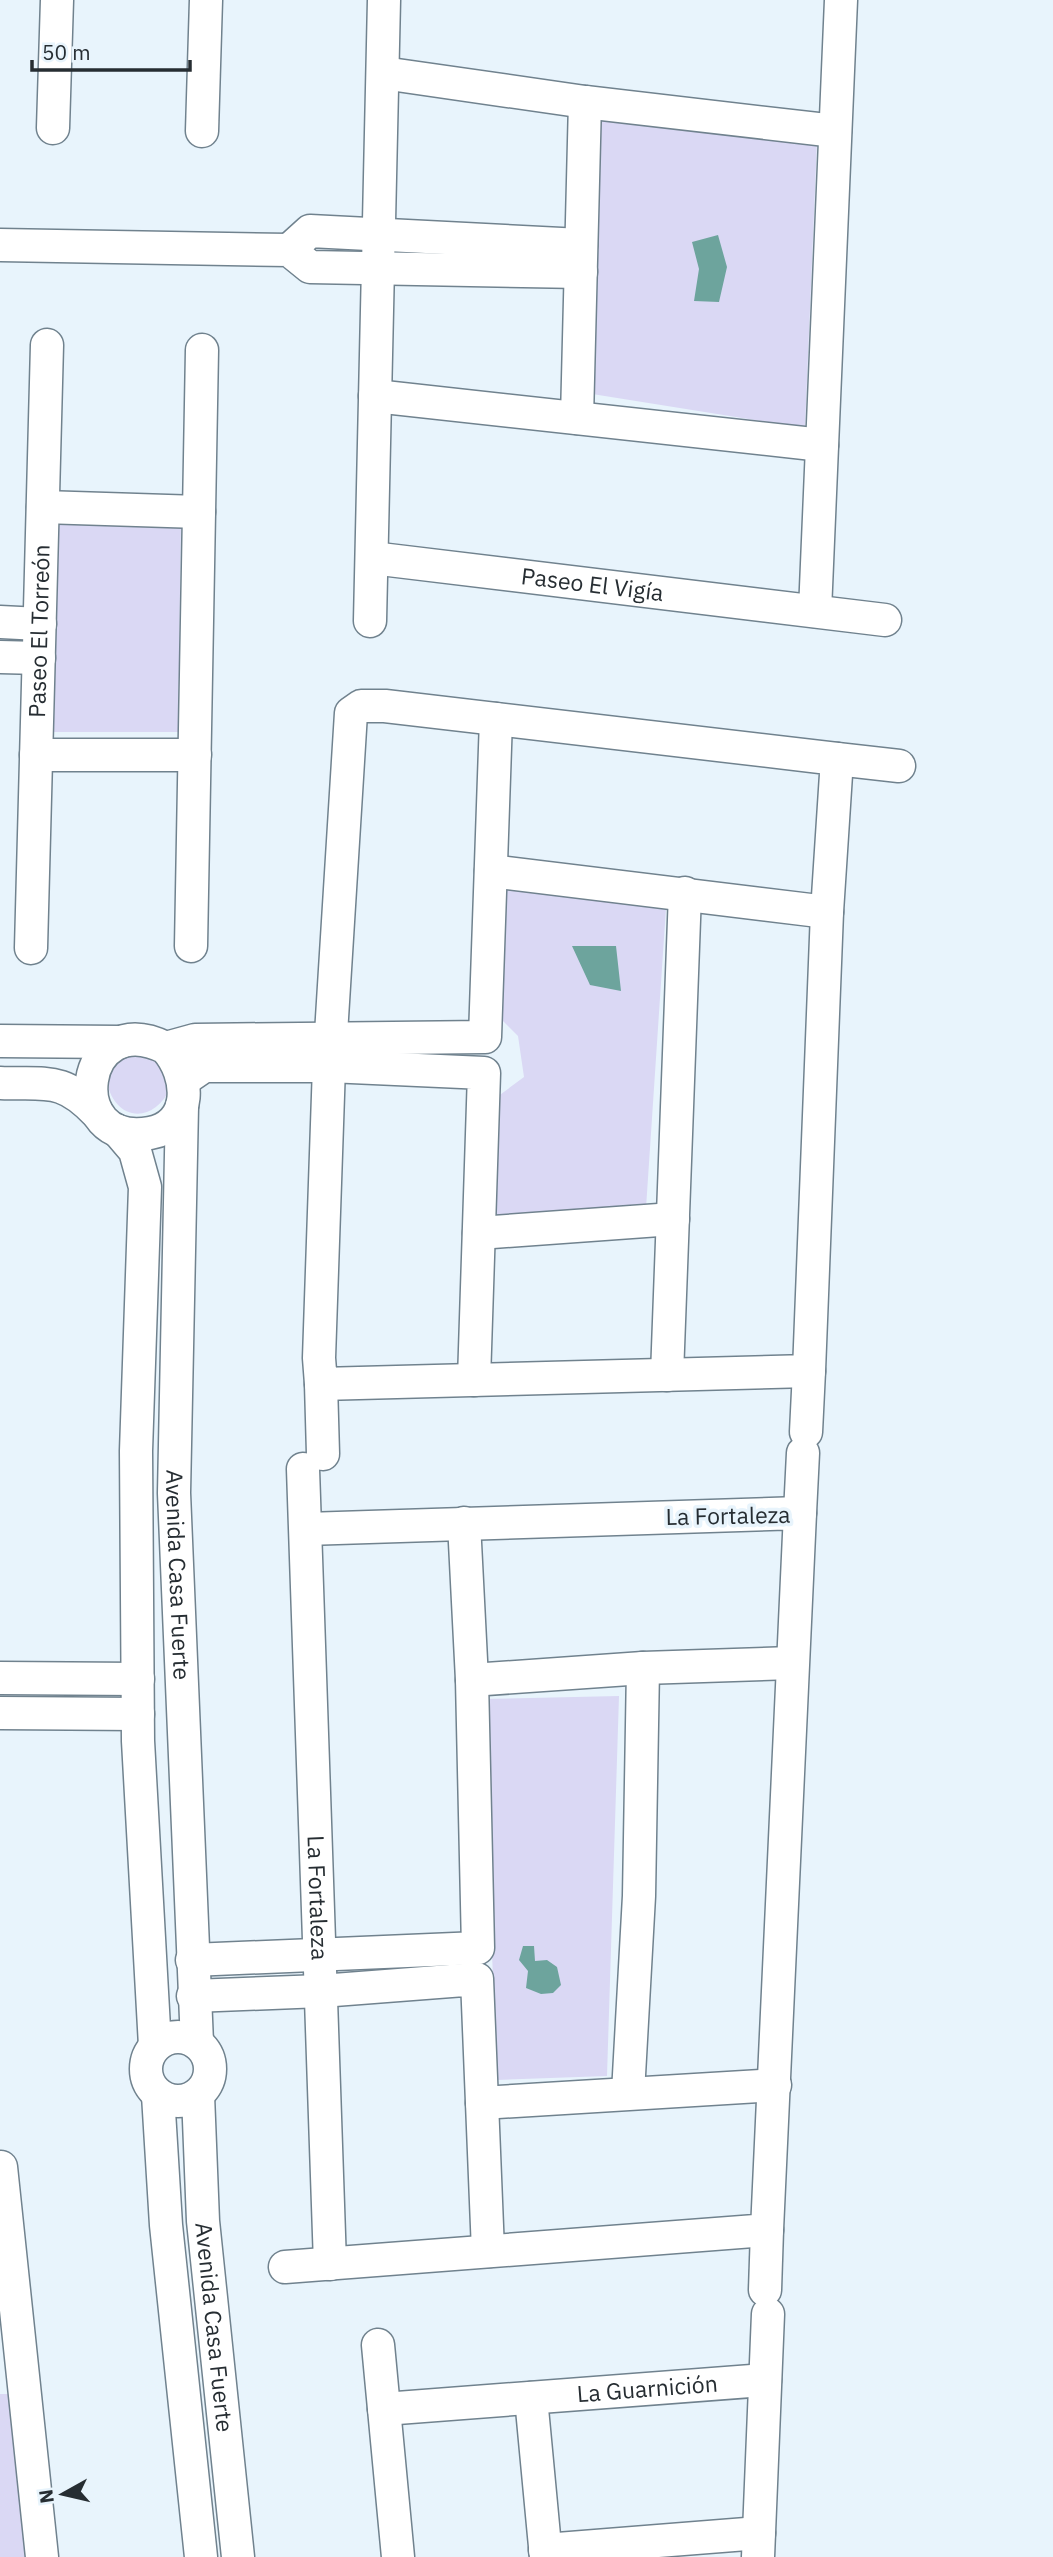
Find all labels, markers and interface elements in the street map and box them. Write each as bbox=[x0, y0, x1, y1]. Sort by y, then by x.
scale bar bbox=[32, 28, 189, 72]
text: 50 m bbox=[42, 38, 91, 66]
street label: Paseo El Torreón bbox=[21, 544, 56, 718]
street label: Paseo El Vigía bbox=[520, 560, 665, 607]
street label: Avenida Casa Fuerte bbox=[160, 1469, 198, 1681]
street label: La Fortaleza bbox=[665, 1499, 791, 1531]
street label: La Fortaleza bbox=[301, 1835, 336, 1961]
street label: Avenida Casa Fuerte bbox=[189, 2221, 241, 2434]
street label: La Guarnición bbox=[576, 2368, 719, 2408]
north arrow bbox=[28, 2459, 98, 2529]
text: N bbox=[33, 2488, 59, 2505]

